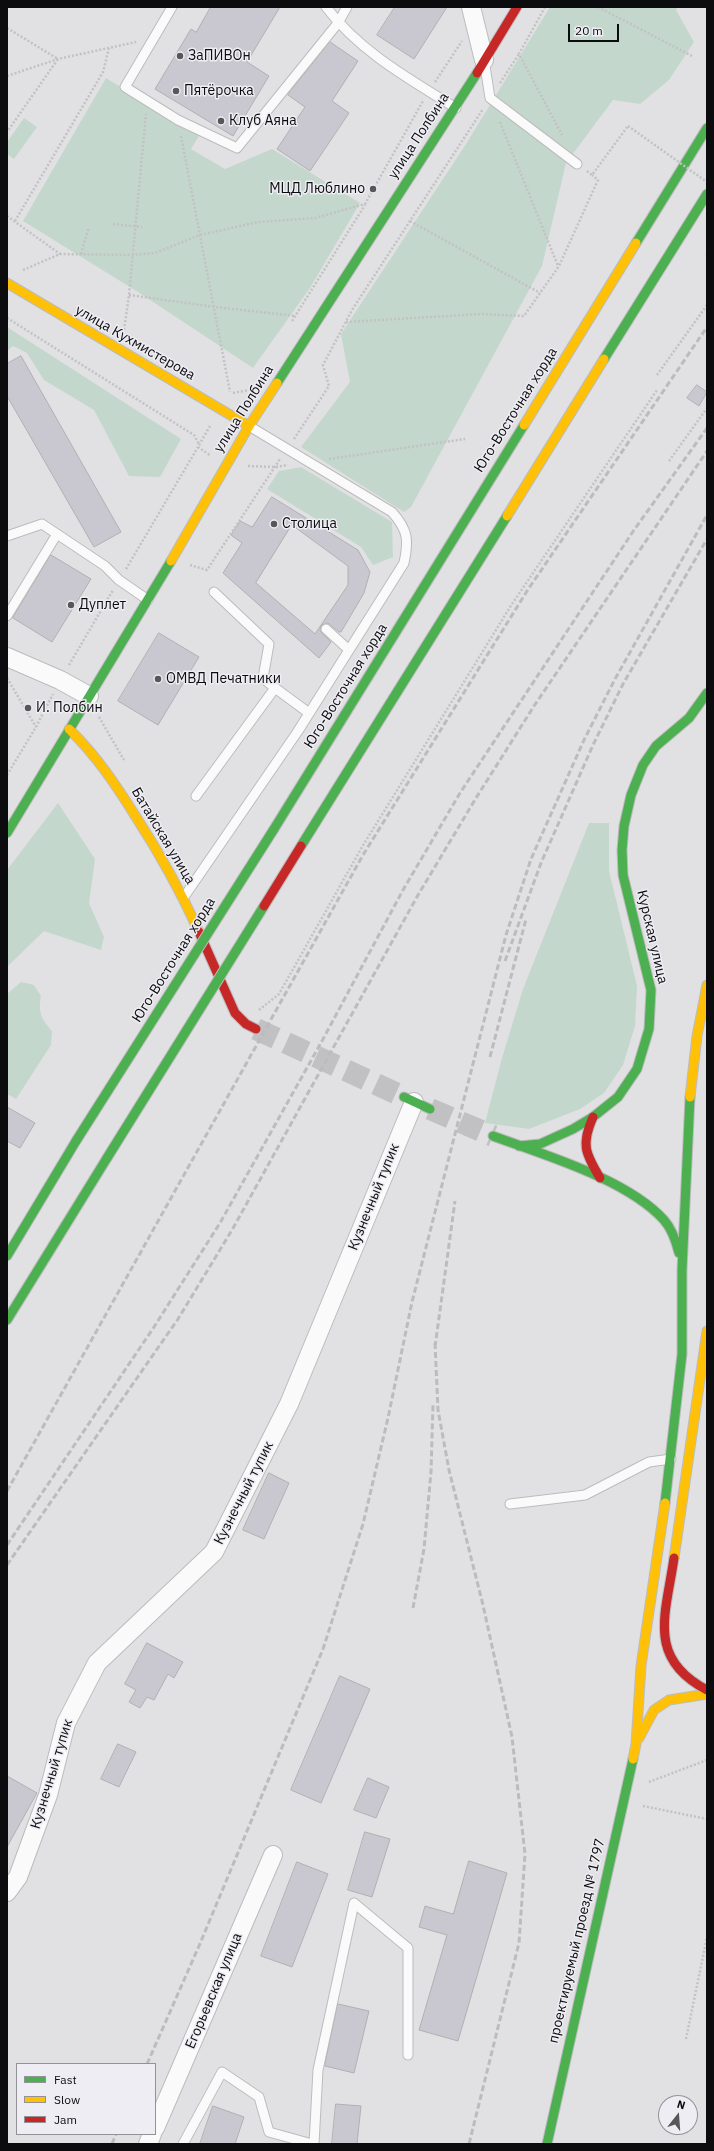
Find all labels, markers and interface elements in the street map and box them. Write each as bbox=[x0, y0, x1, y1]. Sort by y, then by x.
scale bar bbox=[570, 16, 621, 42]
text: 20 m bbox=[575, 23, 603, 38]
place label: ЗаПИВОн bbox=[188, 48, 251, 64]
marker: ЗаПИВОн bbox=[175, 51, 185, 61]
place label: Пятёрочка bbox=[184, 83, 254, 99]
marker: Пятёрочка bbox=[171, 86, 181, 96]
street label: улица Полбина bbox=[385, 90, 453, 182]
place label: Клуб Аяна bbox=[229, 113, 297, 129]
marker: Клуб Аяна bbox=[216, 116, 226, 126]
place label: МЦД Люблино bbox=[269, 181, 365, 197]
marker: МЦД Люблино bbox=[368, 184, 378, 194]
street label: улица Кухмистерова bbox=[72, 302, 198, 384]
street label: Юго-Восточная хорда bbox=[471, 345, 561, 475]
street label: улица Полбина bbox=[211, 362, 277, 456]
place label: Столица bbox=[282, 516, 337, 532]
marker: Столица bbox=[269, 519, 279, 529]
place label: Дуплет bbox=[79, 597, 126, 613]
marker: Дуплет bbox=[66, 600, 76, 610]
street label: Юго-Восточная хорда bbox=[301, 621, 391, 751]
place label: ОМВД Печатники bbox=[166, 671, 281, 687]
marker: ОМВД Печатники bbox=[153, 674, 163, 684]
place label: И. Полбин bbox=[36, 700, 103, 716]
marker: И. Полбин bbox=[23, 703, 33, 713]
street label: Батайская улица bbox=[127, 785, 199, 887]
street label: Курская улица bbox=[633, 888, 671, 986]
street label: Юго-Восточная хорда bbox=[129, 895, 219, 1025]
street label: Кузнечный тупик bbox=[345, 1141, 403, 1253]
street label: Кузнечный тупик bbox=[211, 1438, 277, 1548]
street label: Кузнечный тупик bbox=[27, 1717, 77, 1831]
street label: проектируемый проезд № 1797 bbox=[545, 1837, 609, 2045]
street label: Егорьевская улица bbox=[182, 1930, 246, 2052]
legend bbox=[16, 2063, 156, 2135]
text: Fast bbox=[54, 2072, 77, 2087]
text: Slow bbox=[54, 2092, 80, 2107]
north arrow bbox=[658, 2095, 698, 2135]
text: N bbox=[675, 2097, 687, 2112]
text: Jam bbox=[54, 2112, 77, 2127]

